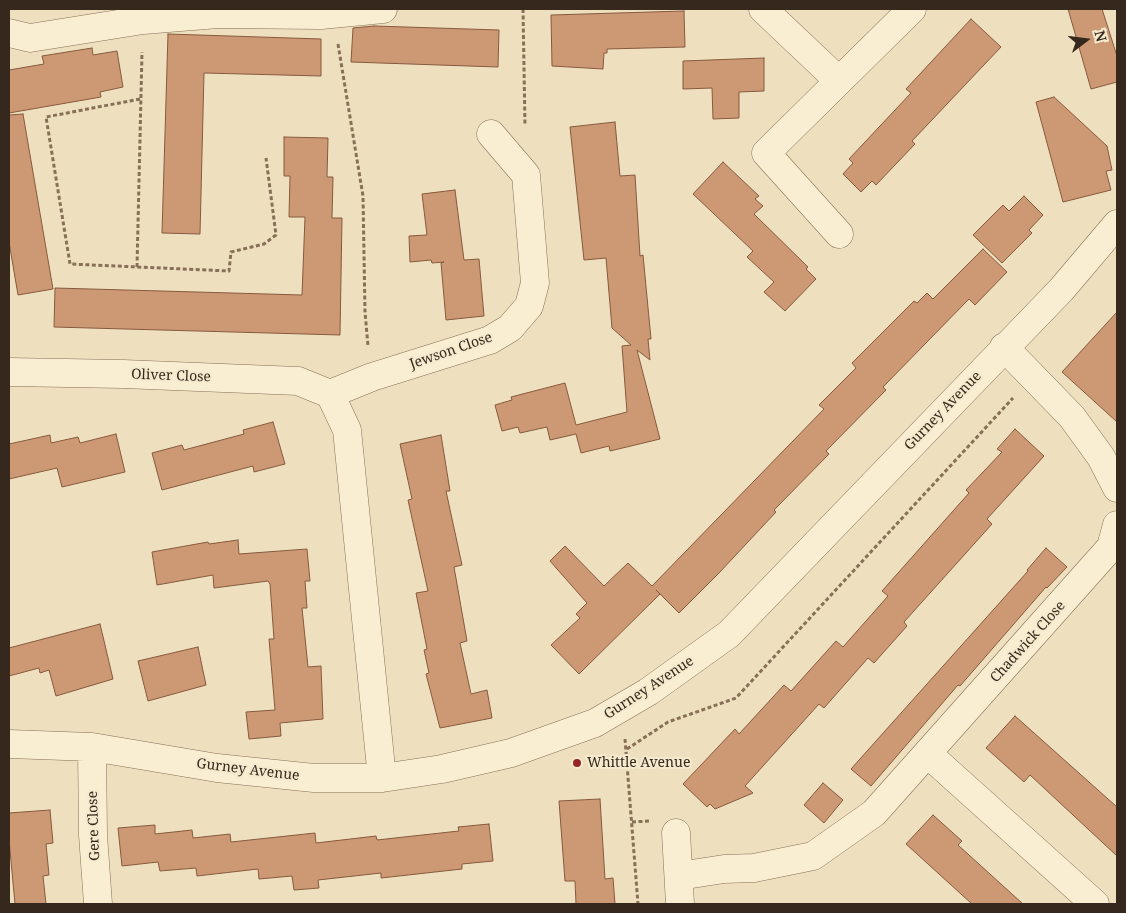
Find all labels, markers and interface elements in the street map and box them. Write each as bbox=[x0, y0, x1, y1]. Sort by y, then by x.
north arrow bbox=[1061, 15, 1111, 65]
text: N bbox=[1090, 28, 1112, 44]
street label: Jewson Close bbox=[407, 329, 495, 373]
street label: Oliver Close bbox=[131, 366, 211, 386]
street label: Gurney Avenue bbox=[901, 368, 985, 454]
street label: Chadwick Close bbox=[987, 598, 1069, 686]
street label: Gurney Avenue bbox=[601, 653, 697, 723]
street label: Gurney Avenue bbox=[196, 755, 300, 785]
place label: Whittle Avenue bbox=[587, 755, 690, 771]
marker: Whittle Avenue bbox=[571, 757, 583, 769]
street label: Gere Close bbox=[84, 791, 104, 861]

